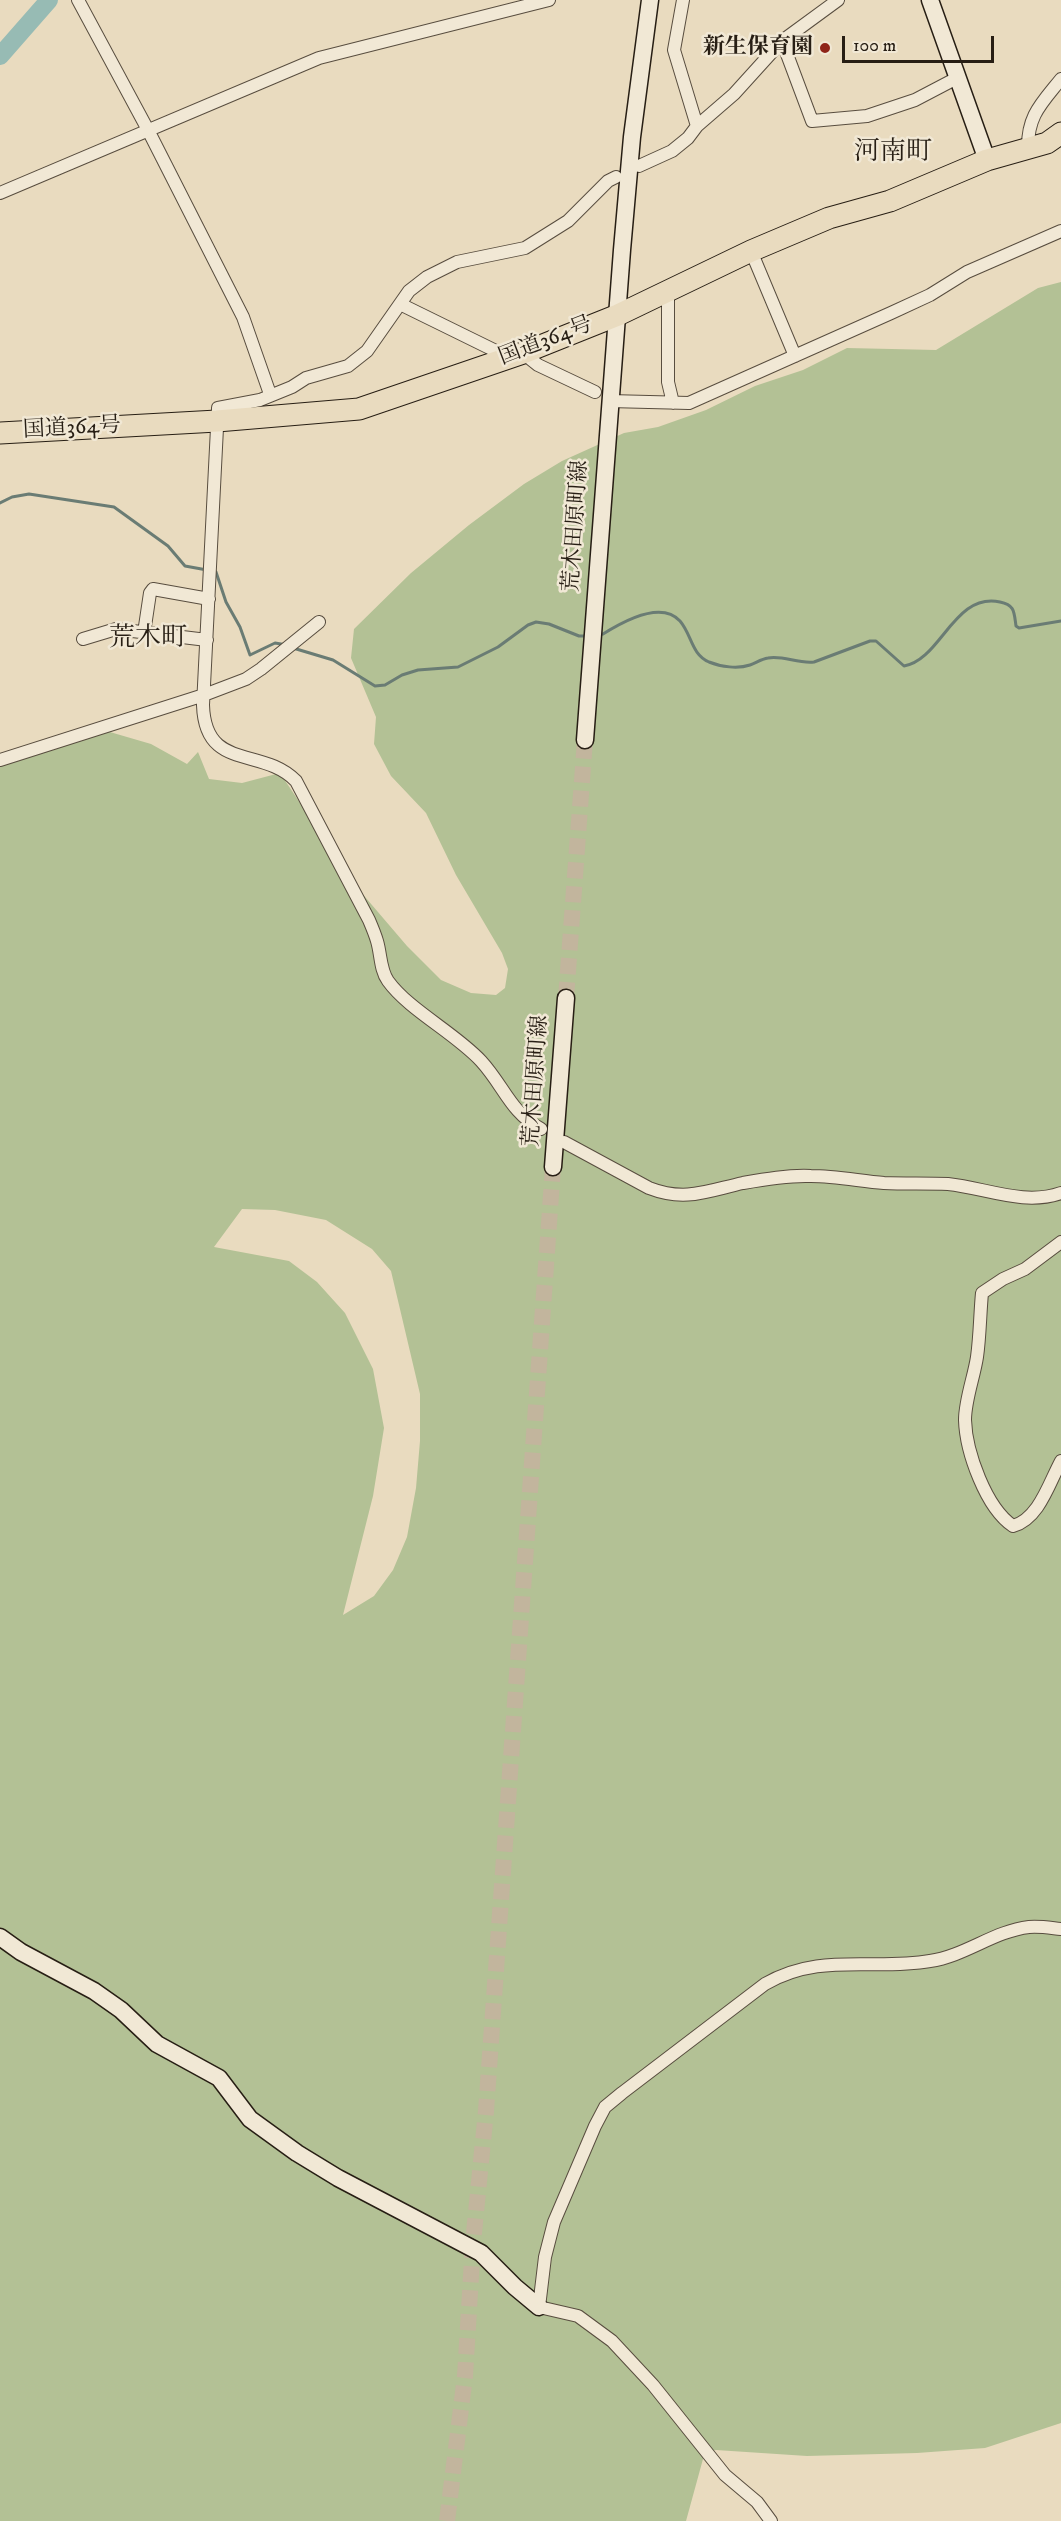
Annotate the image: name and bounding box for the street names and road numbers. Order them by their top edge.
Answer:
street label: 国道364号 [495,312,597,372]
street label: 国道364号 [22,413,122,445]
street label: 荒木田原町線 [559,459,595,593]
street label: 荒木田原町線 [519,1014,555,1148]

